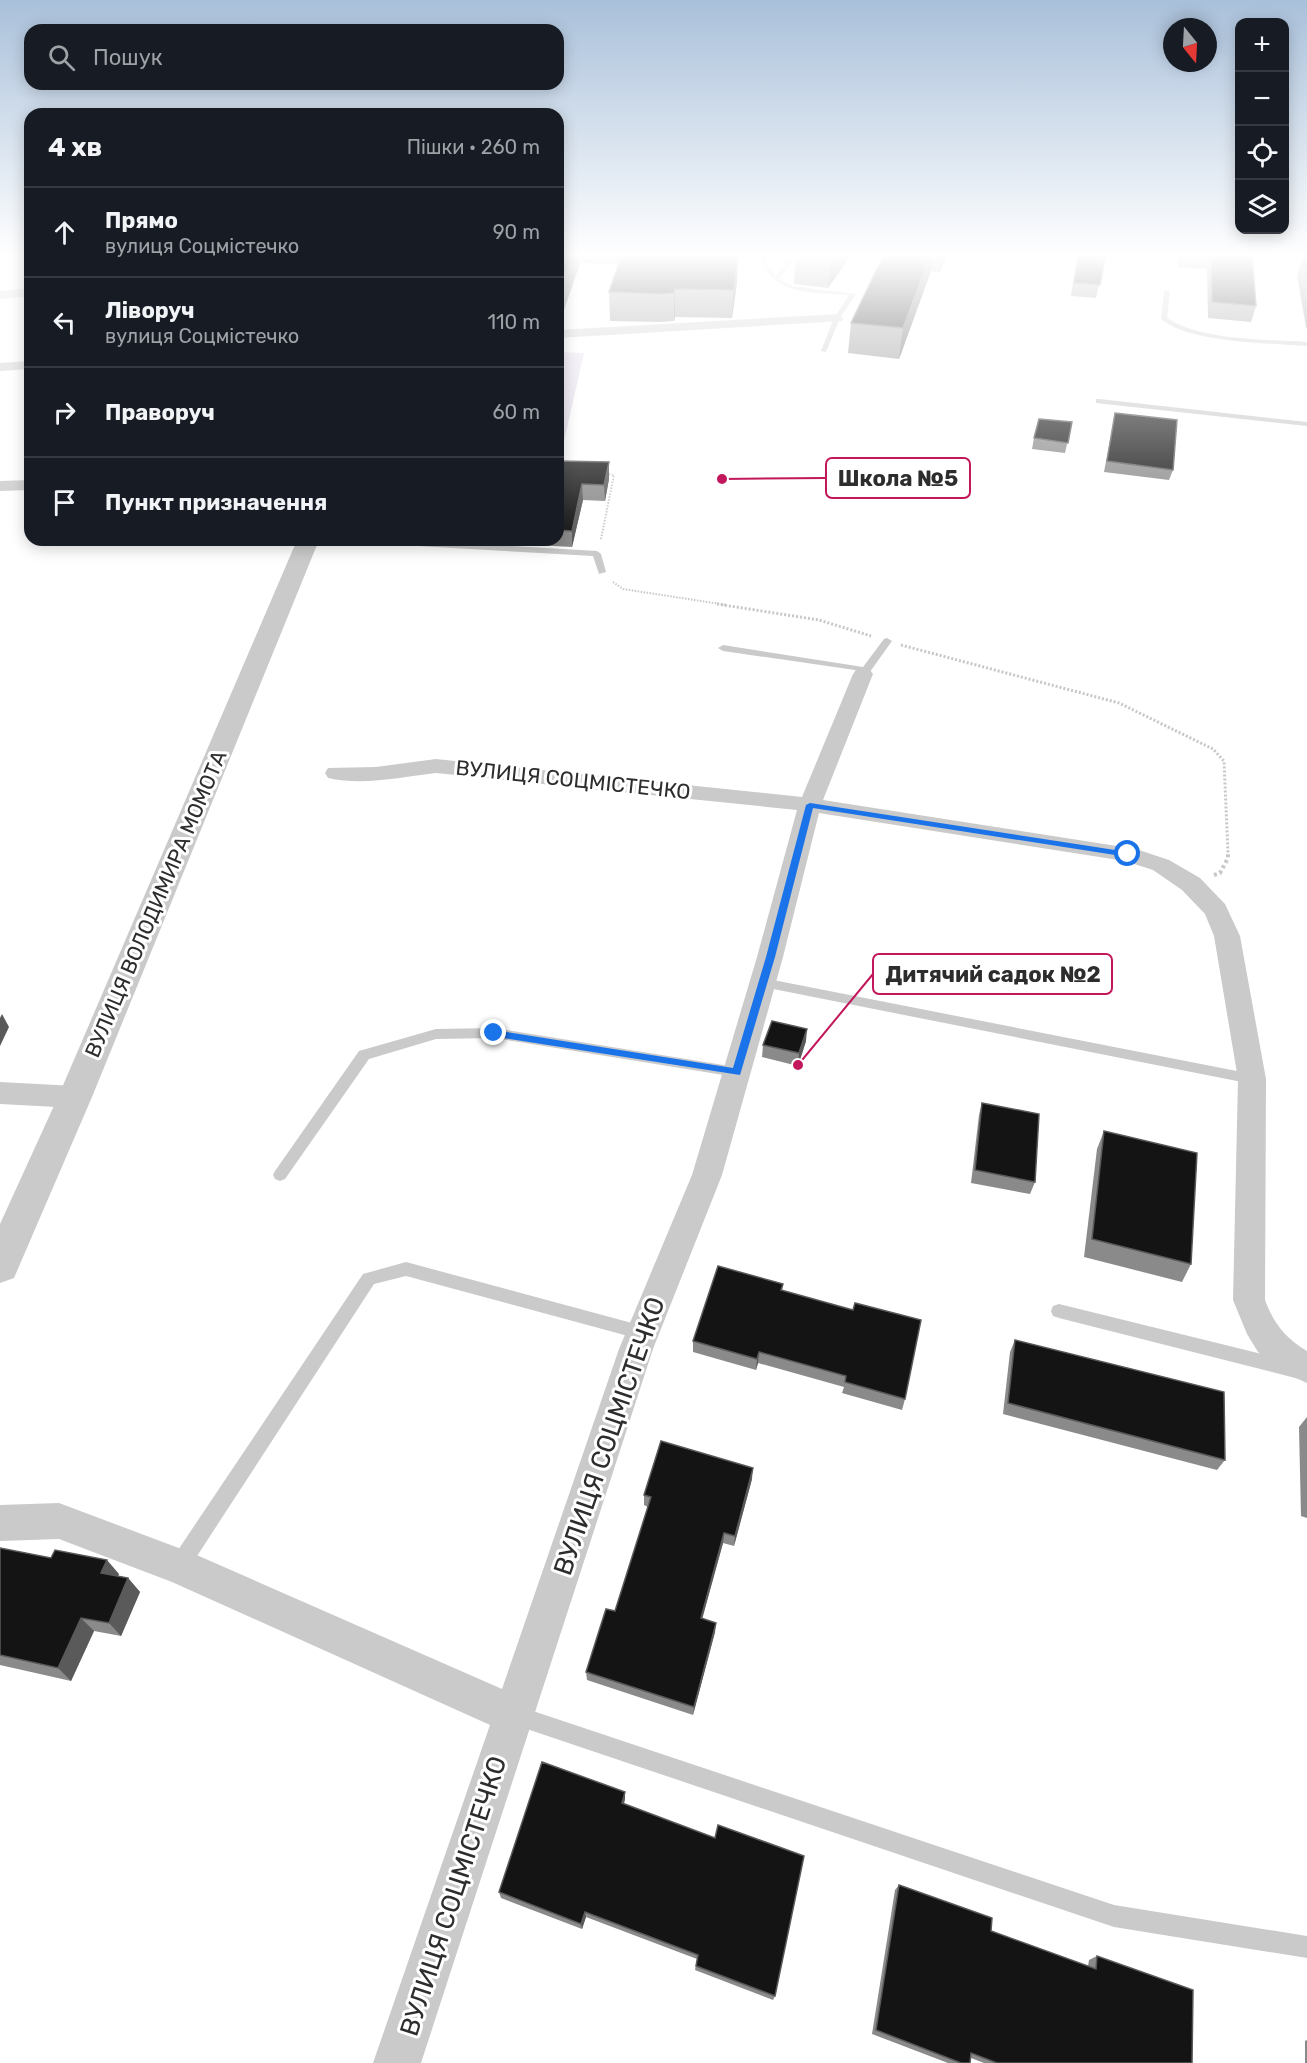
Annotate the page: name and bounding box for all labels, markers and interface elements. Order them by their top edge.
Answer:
north arrow [1163,18,1217,72]
map controls [1235,18,1289,234]
button: + [1235,18,1289,72]
search box [24,24,564,90]
icon: search [45,41,78,74]
text: Пошук [93,44,163,71]
button: − [1235,72,1289,126]
button: locate [1235,126,1289,180]
text: 4 хв [48,132,102,163]
text: Пішки · 260 m [407,135,540,159]
button: layers [1235,180,1289,234]
text: Прямо [105,207,178,234]
icon: ahead [48,216,81,249]
text: 90 m [493,220,540,244]
text: вулиця Соцмістечко [105,234,299,258]
text: Ліворуч [105,297,195,324]
icon: left [48,306,81,339]
text: 110 m [488,310,540,334]
text: вулиця Соцмістечко [105,324,299,348]
icon: right [48,396,81,429]
text: Праворуч [105,399,215,426]
text: 60 m [493,400,540,424]
callout: Школа №5 [826,458,970,498]
text: Школа №5 [838,465,958,492]
icon: arrive [48,486,81,519]
text: Пункт призначення [105,489,327,516]
street label: ВУЛИЦЯ ВОЛОДИМИРА МОМОТА [79,747,232,1061]
street label: ВУЛИЦЯ СОЦМІСТЕЧКО [454,755,692,804]
route start [1114,840,1140,866]
callout: Дитячий садок №2 [873,954,1112,994]
text: Дитячий садок №2 [885,961,1101,988]
route end [480,1019,506,1045]
street label: ВУЛИЦЯ СОЦМІСТЕЧКО [547,1293,672,1579]
street label: ВУЛИЦЯ СОЦМІСТЕЧКО [394,1752,513,2040]

